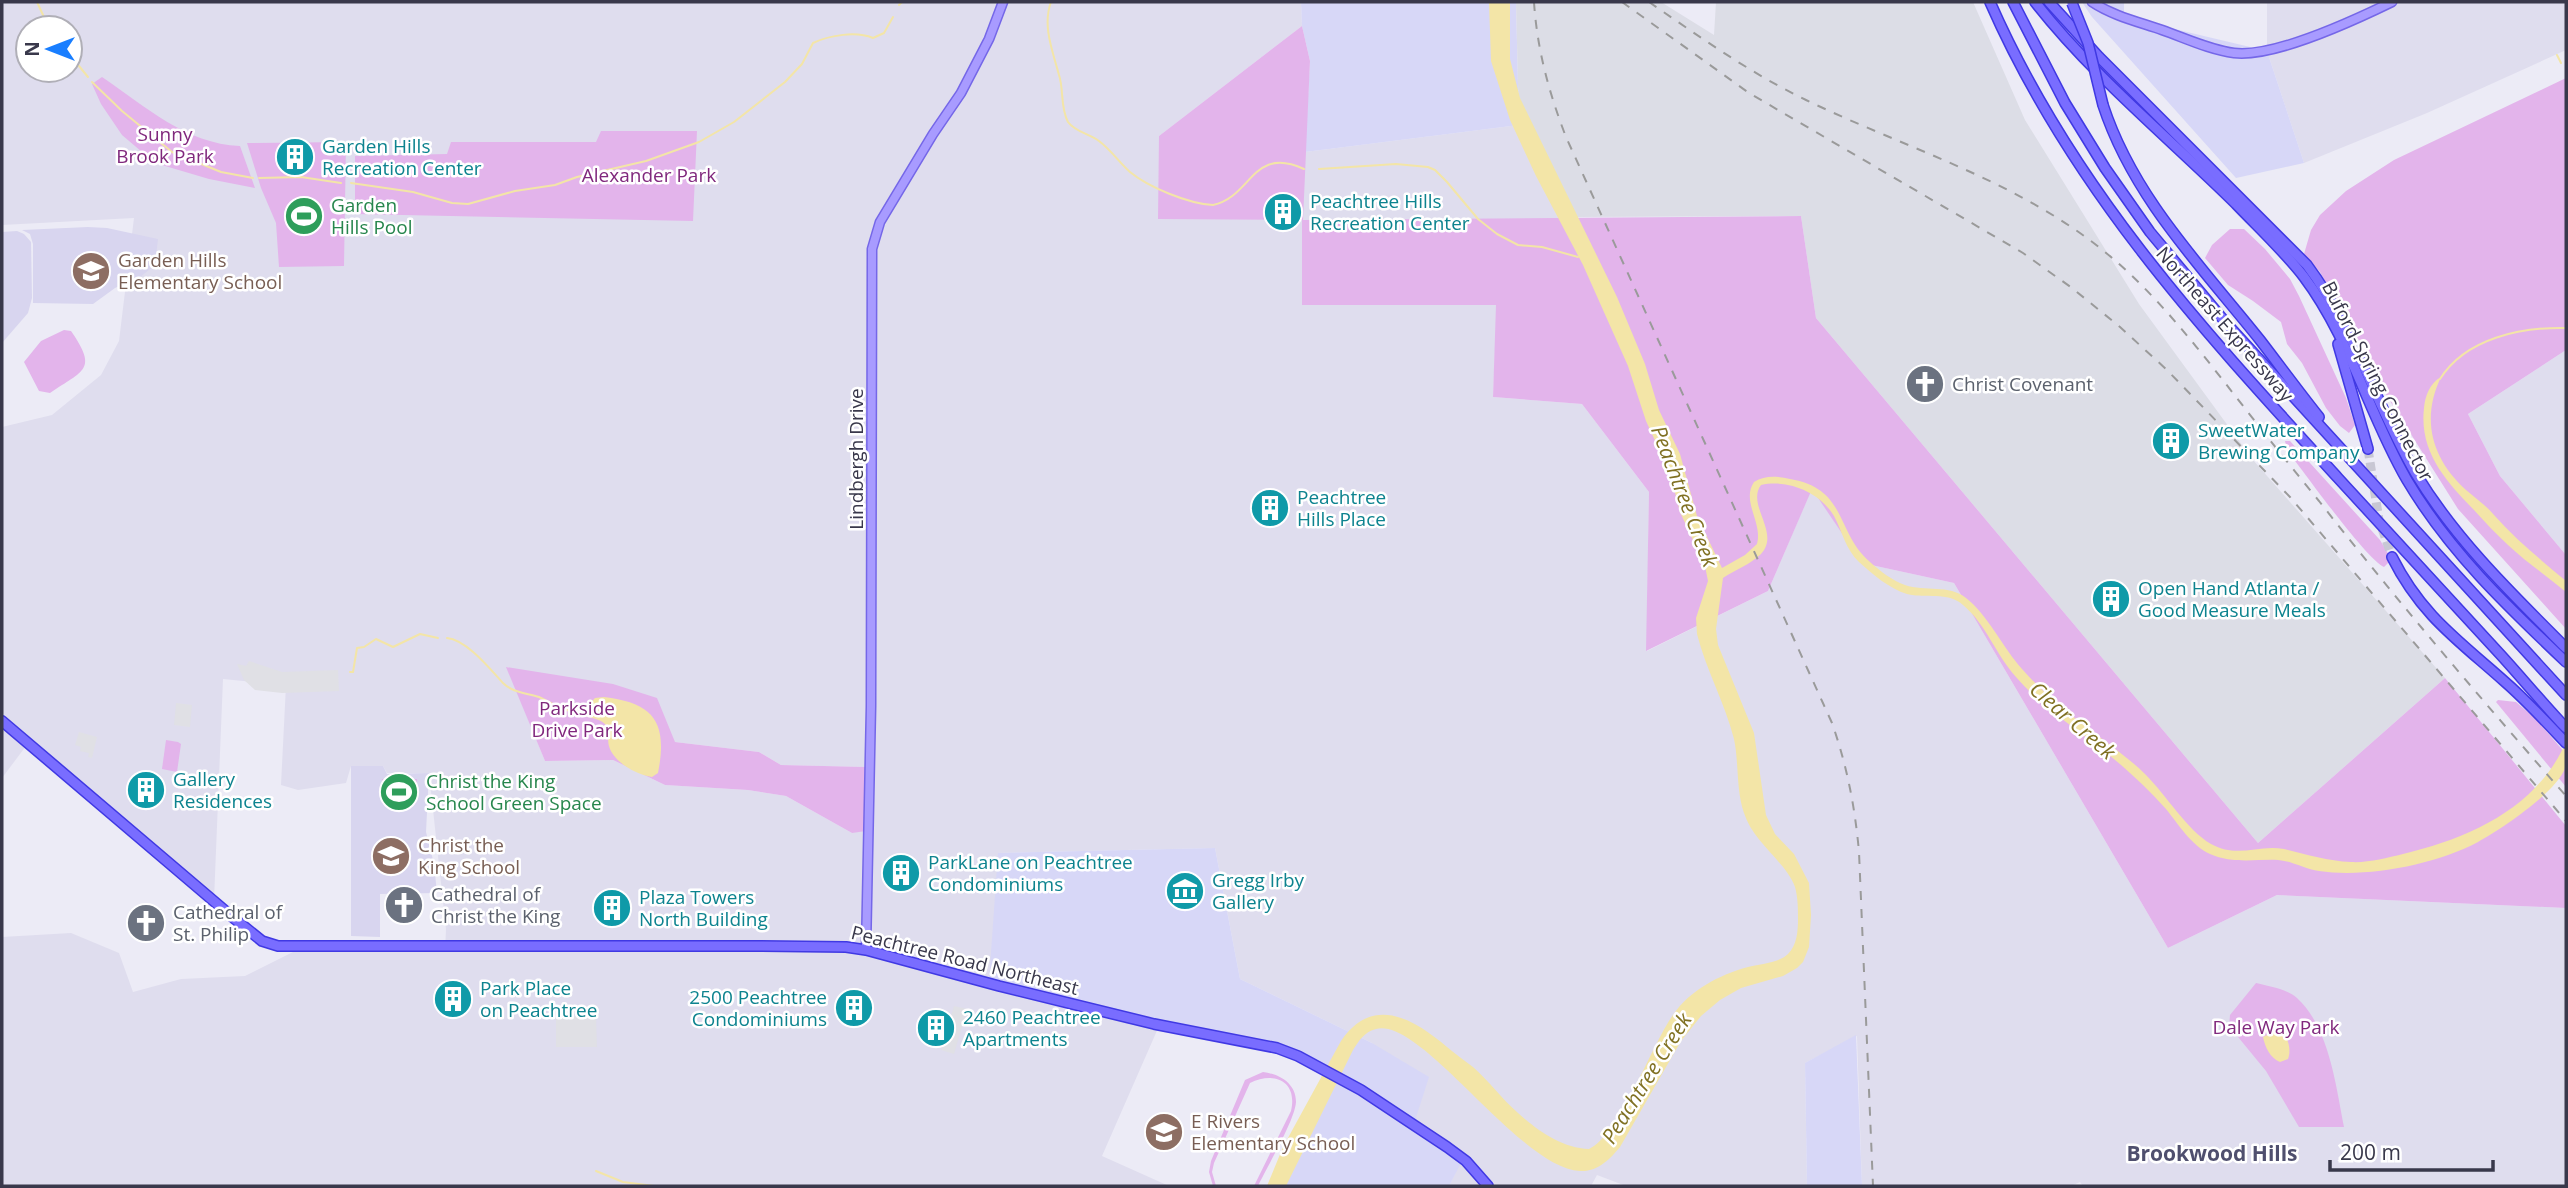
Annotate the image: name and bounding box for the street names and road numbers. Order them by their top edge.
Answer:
street label: Northeast Expressway [2150,241,2300,407]
street label: Buford-Spring Connector [2316,277,2440,486]
street label: Lindbergh Drive [843,388,869,530]
street label: Peachtree Road Northeast [849,919,1082,1001]

